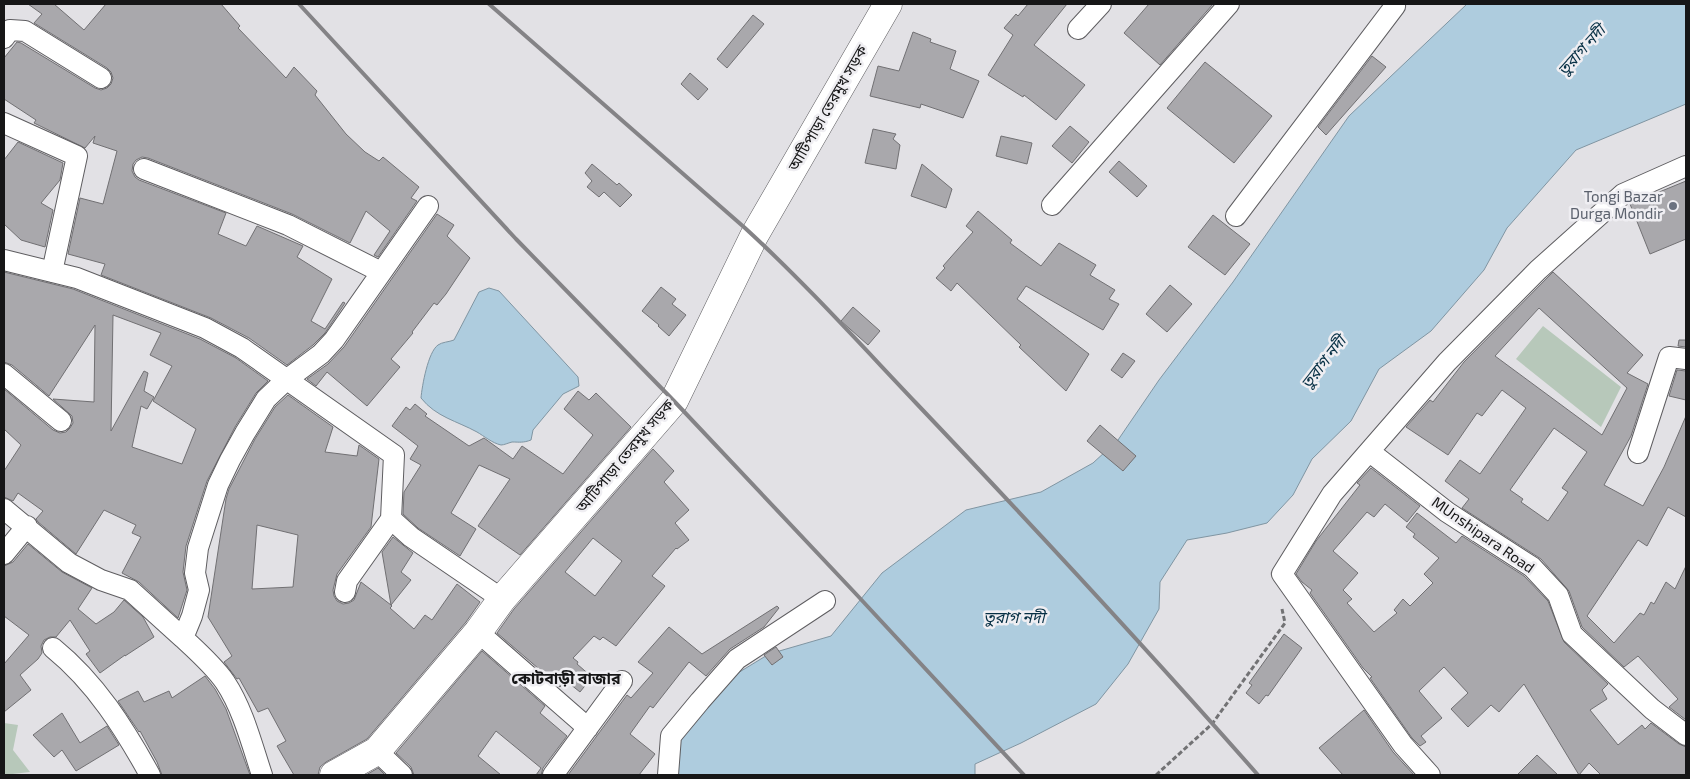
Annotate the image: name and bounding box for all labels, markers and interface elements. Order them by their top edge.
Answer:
water label: তুরাগ নদী [1553,18,1611,80]
street label: আটিপাড়া তেরমুখ সড়ক [783,41,872,175]
place label: Tongi Bazar Durga Mondir [1570,187,1663,222]
marker: Tongi Bazar Durga Mondir [1667,200,1679,212]
water label: তুরাগ নদী [1296,329,1352,393]
street label: আটিপাড়া তেরমুখ সড়ক [571,395,678,517]
street label: MUnshipara Road [1429,492,1538,576]
water label: তুরাগ নদী [983,607,1048,627]
district label: কোটবাড়ী বাজার [511,668,621,687]

